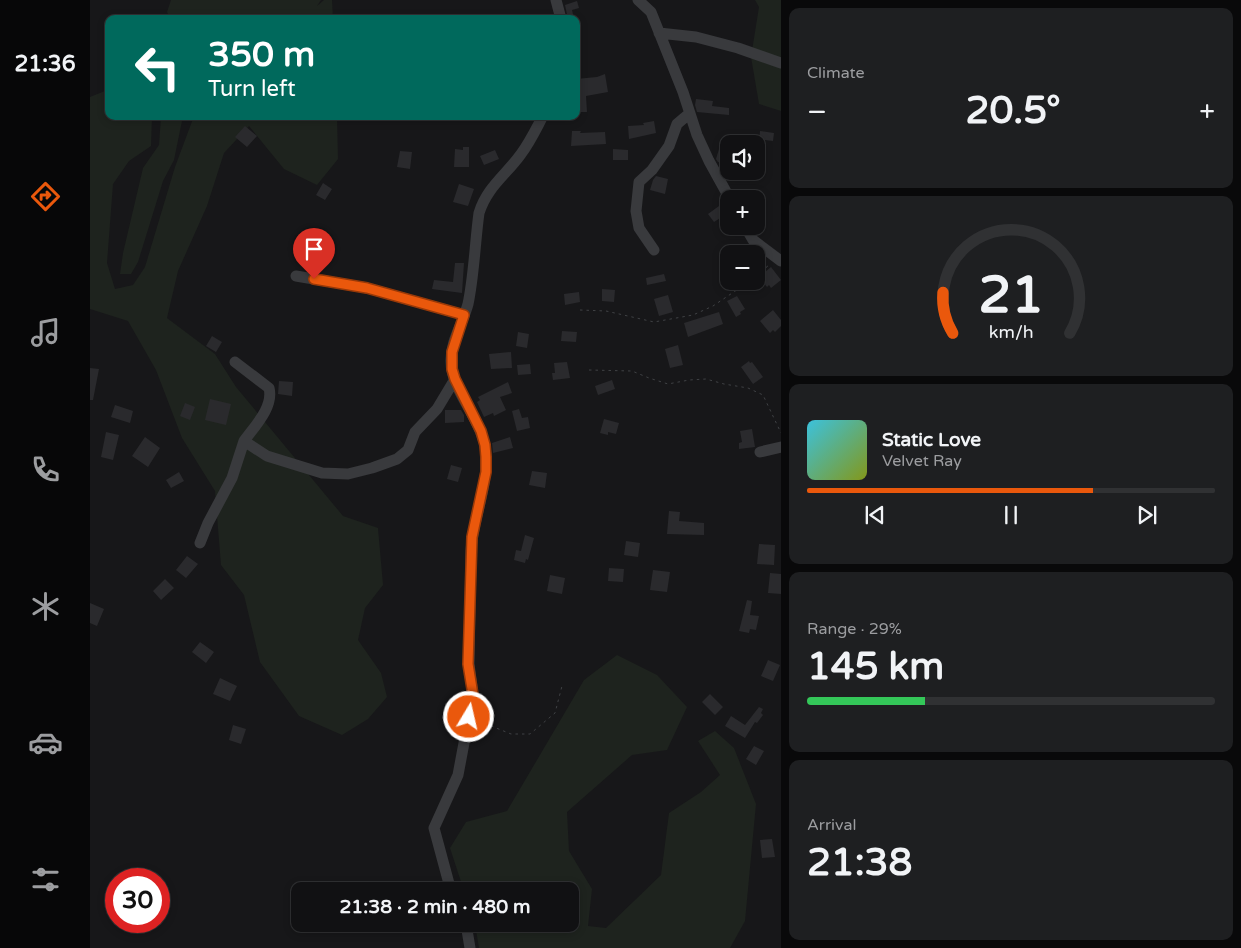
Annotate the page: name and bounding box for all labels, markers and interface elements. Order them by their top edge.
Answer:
text: 350 m [208,34,315,76]
icon: left [125,35,190,100]
text: 21:36 [15,51,75,77]
text: Climate [807,63,865,83]
text: Turn left [208,76,296,102]
text: 20.5° [966,88,1061,134]
text: − [807,95,827,129]
text: + [1199,95,1215,129]
map controls [720,135,765,290]
button: sound [720,135,765,180]
icon: directions [28,179,63,214]
button: + [720,190,765,235]
pin [293,228,335,279]
icon: arrive [300,235,328,263]
button: − [720,245,765,290]
text: 21 [978,264,1044,327]
icon: music [28,315,63,350]
text: km/h [989,322,1033,343]
text: Static Love [882,429,981,451]
text: Velvet Ray [882,451,962,471]
icon: phone [28,452,63,487]
icon: previous [861,501,889,529]
icon: pause [997,501,1025,529]
icon: next [1133,501,1161,529]
icon: climate [28,589,63,624]
text: Range · 29% [807,619,902,639]
text: 145 km [807,644,944,690]
position arrow [442,690,494,742]
icon: car [28,725,63,760]
text: Arrival [807,815,856,835]
text: 21:38 [807,840,912,886]
icon: filters [28,862,63,897]
speed limit sign: 30 [105,868,170,933]
text: 21:38 · 2 min · 480 m [339,896,531,918]

